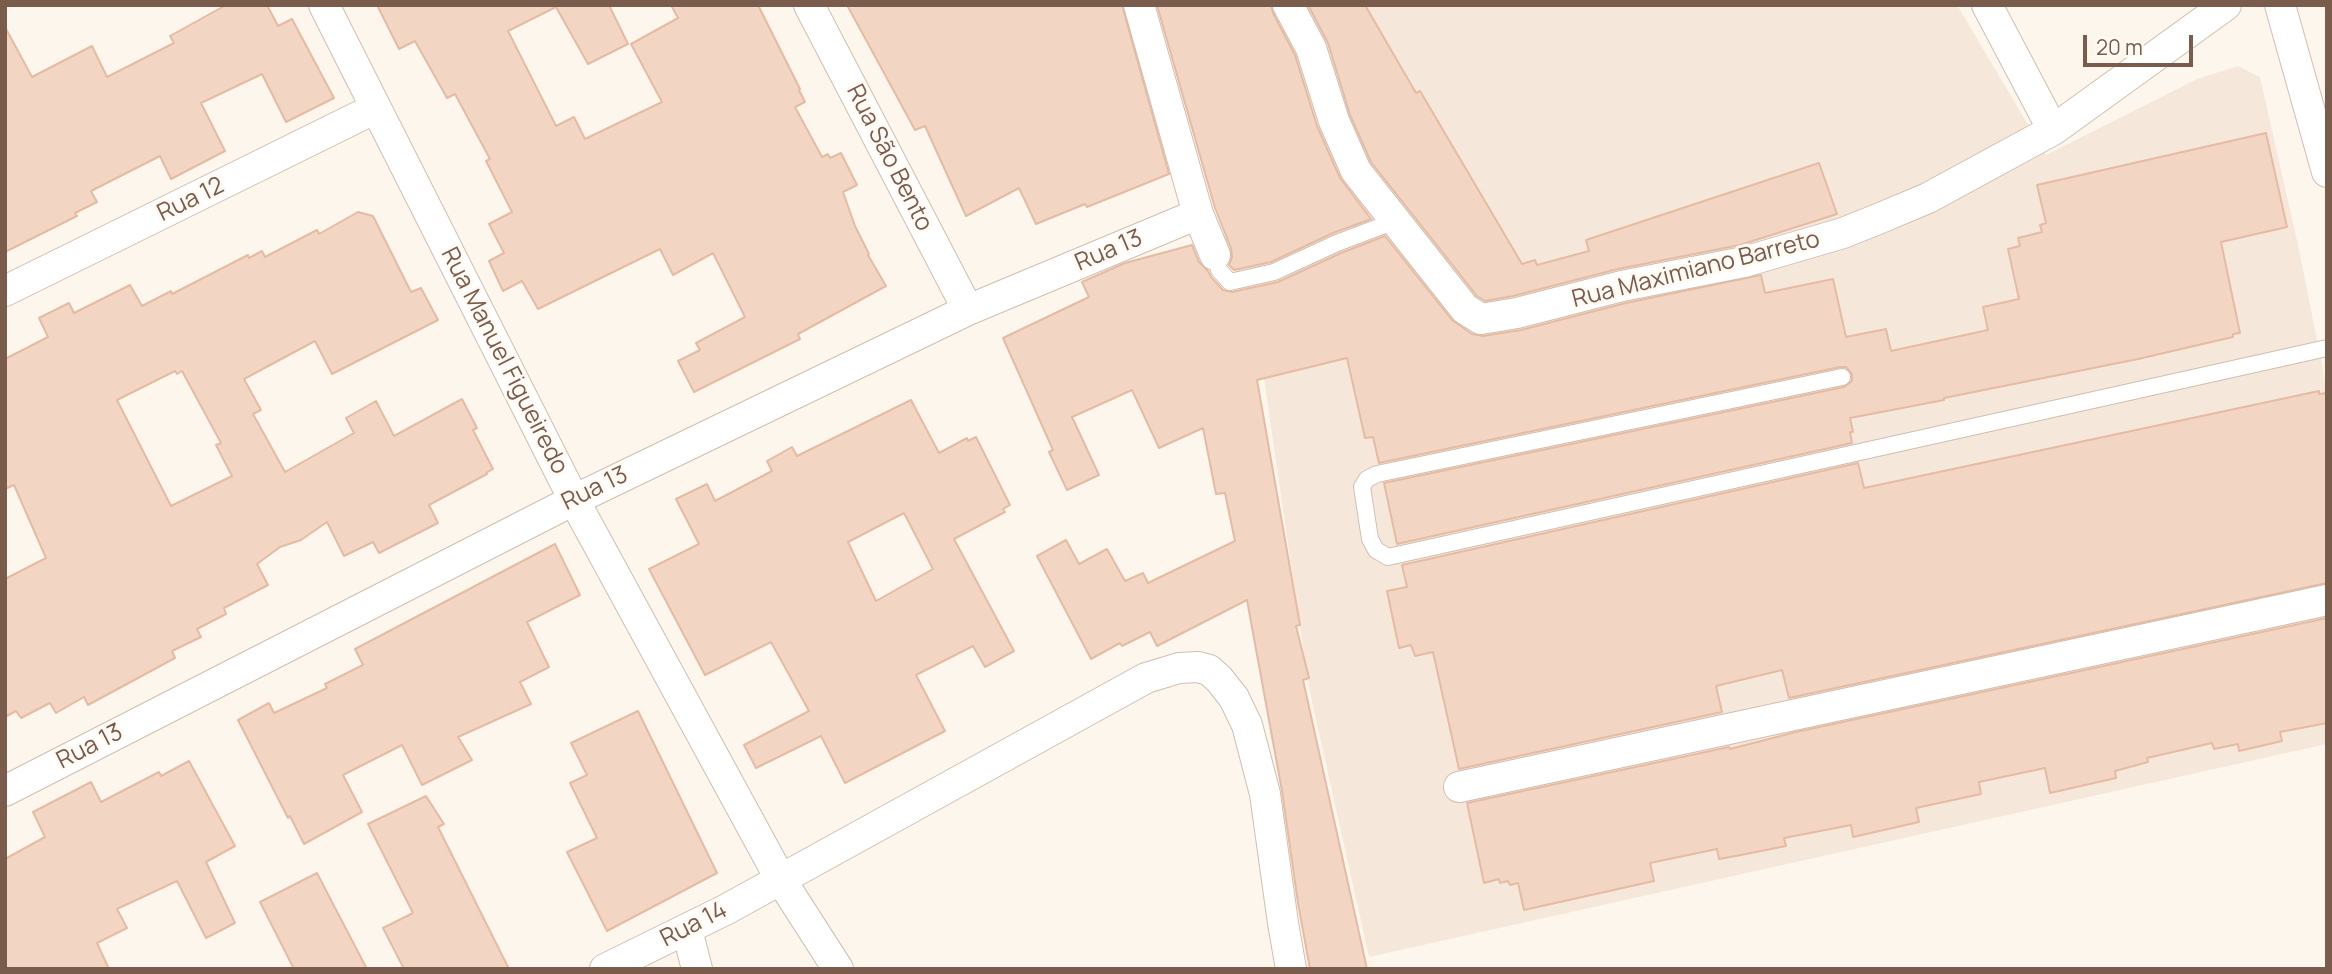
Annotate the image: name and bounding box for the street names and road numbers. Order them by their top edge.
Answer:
street label: Rua São Bento [840,80,938,236]
street label: Rua 12 [153,172,229,228]
street label: Rua 13 [1071,224,1147,278]
street label: Rua Maximiano Barreto [1569,225,1823,315]
street label: Rua Manuel Figueiredo [434,243,574,479]
street label: Rua 13 [557,461,633,517]
street label: Rua 13 [52,718,128,776]
street label: Rua 14 [656,896,732,954]

